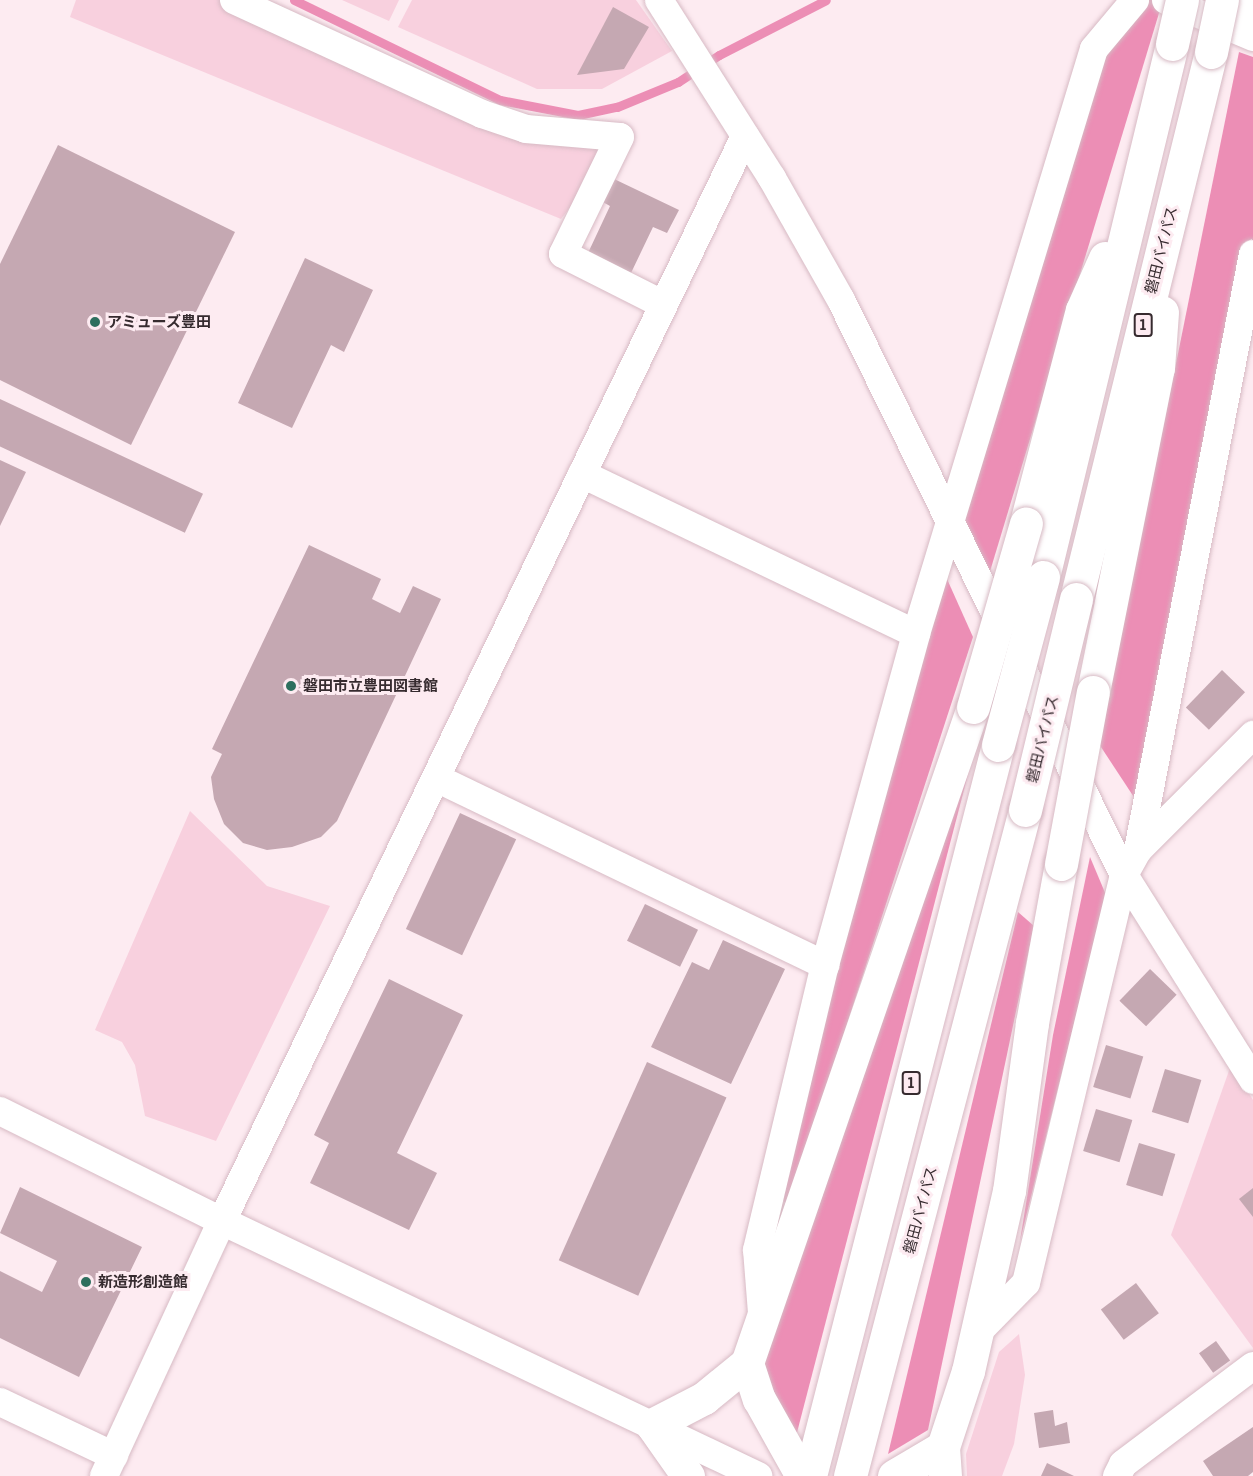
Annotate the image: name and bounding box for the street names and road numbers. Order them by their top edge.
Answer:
street label: 磐田バイパス [1141,204,1181,296]
road number: 1 [1132,314,1154,336]
street label: 磐田バイパス [1022,693,1062,785]
road number: 1 [900,1072,922,1094]
street label: 磐田バイパス [900,1164,940,1256]

